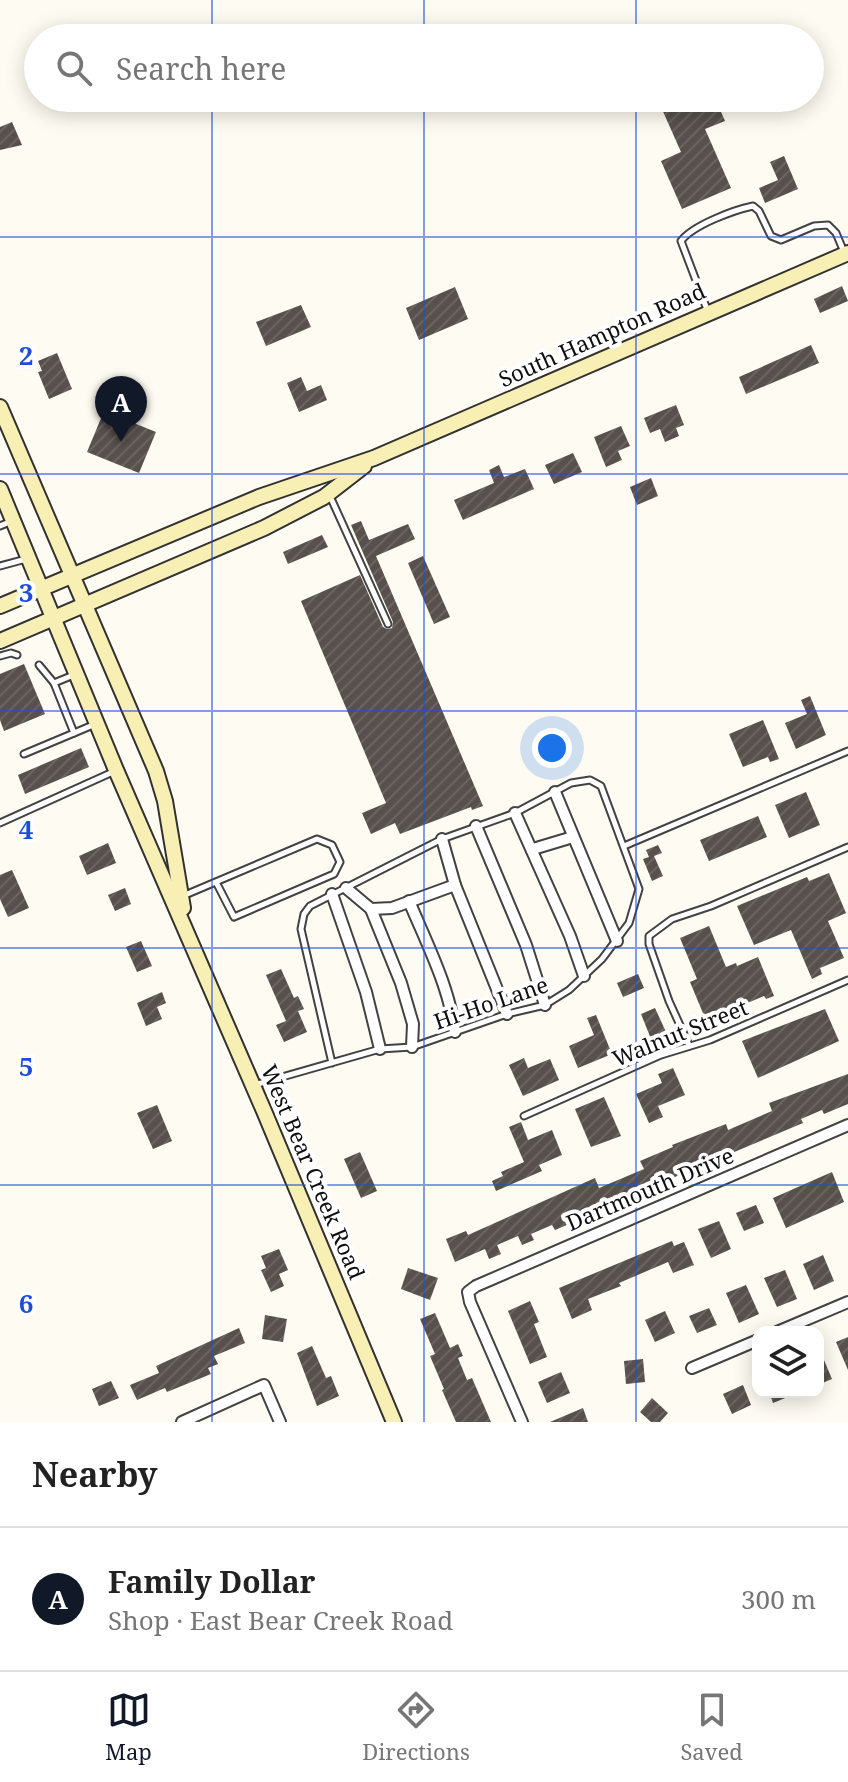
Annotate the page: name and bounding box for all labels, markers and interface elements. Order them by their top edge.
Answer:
search box [24,24,824,112]
icon: search [52,46,96,90]
text: Search here [116,48,286,89]
street label: South Hampton Road [493,275,710,393]
text: 2 [19,337,33,373]
pin: A [95,376,147,442]
text: 3 [19,574,33,610]
your location [532,728,572,768]
text: 4 [19,811,34,847]
street label: Hi-Ho Lane [429,968,552,1036]
street label: Walnut Street [607,991,752,1073]
text: 5 [19,1048,33,1084]
street label: West Bear Creek Road [255,1060,373,1284]
street label: Dartmouth Drive [561,1139,738,1237]
text: 6 [19,1285,33,1321]
map controls [752,1326,824,1398]
button: layers [752,1326,824,1398]
text: Nearby [32,1451,158,1497]
text: Family Dollar [108,1561,316,1602]
text: A [48,1581,68,1617]
text: 300 m [741,1581,816,1617]
text: Shop · East Bear Creek Road [108,1602,453,1638]
tab: Map [105,1688,152,1766]
tab: Directions [362,1688,470,1766]
tab: Saved [680,1688,743,1766]

